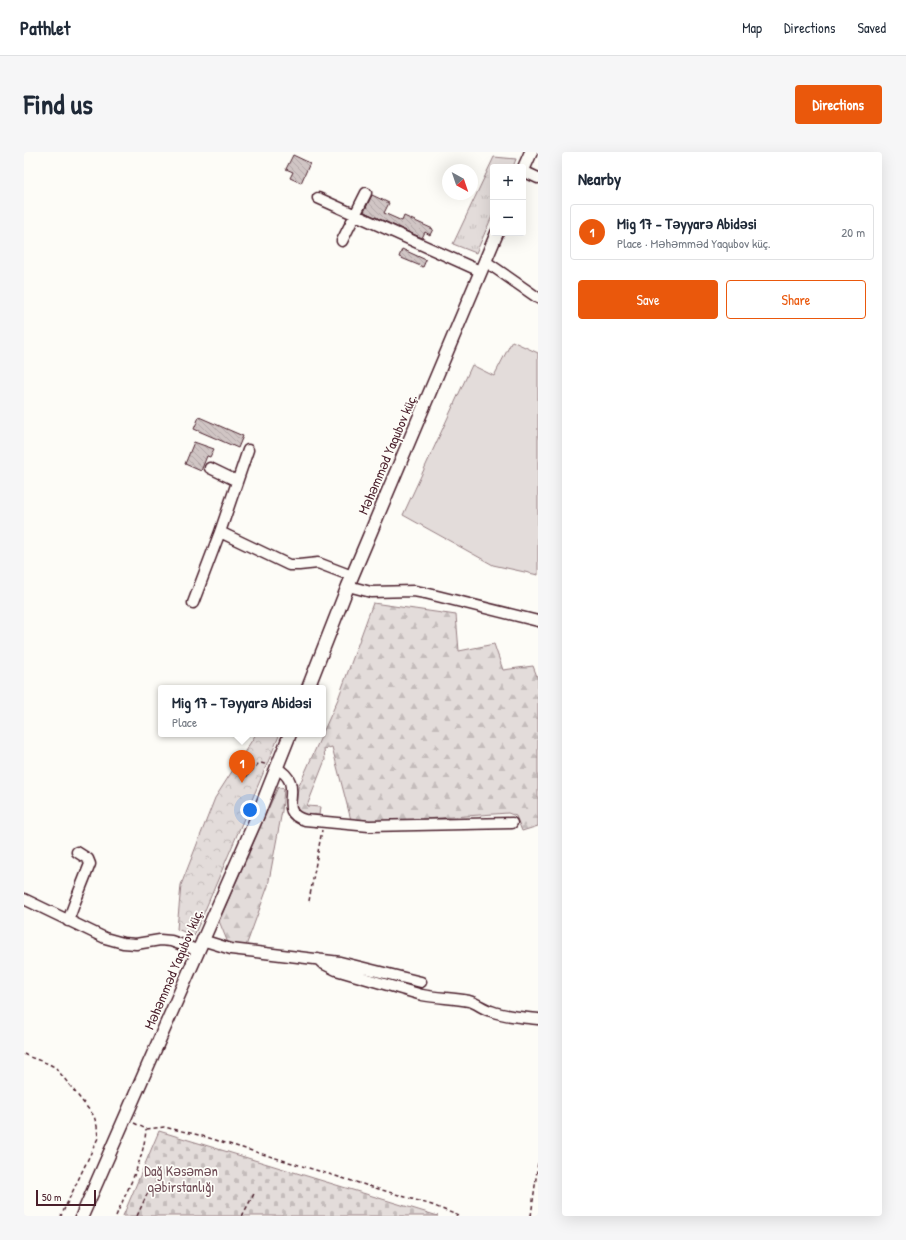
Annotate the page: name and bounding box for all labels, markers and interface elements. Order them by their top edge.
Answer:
text: Pathlet [20,15,70,41]
text: Map [742,18,762,37]
text: Directions [784,18,835,37]
text: Saved [857,18,886,37]
text: Find us [24,85,93,123]
button: Directions [795,85,882,124]
north arrow [442,164,478,200]
map controls [490,164,526,236]
button: + [490,164,526,200]
text: Nearby [578,167,621,190]
button: − [490,200,526,236]
text: Mig 17 - Təyyarə Abidəsi [617,213,757,234]
text: 1 [590,223,594,241]
text: 20 m [841,223,865,241]
text: Place · Məhəmməd Yaqubov küç. [617,234,771,252]
button: Save [578,280,718,319]
button: Share [726,280,866,319]
street label: Məhəmməd Yaqubov küç. [353,391,422,518]
popup [158,685,326,737]
text: Mig 17 - Təyyarə Abidəsi [172,692,312,713]
text: Place [172,713,197,731]
pin: 1 [229,750,255,783]
your location [240,800,260,820]
street label: Məhəmməd Yaqubov küç. [139,906,208,1033]
park label: Dağ Kəsəmən qəbirstanlığı [144,1161,218,1197]
scale bar [36,1188,96,1207]
text: 50 m [42,1190,62,1204]

